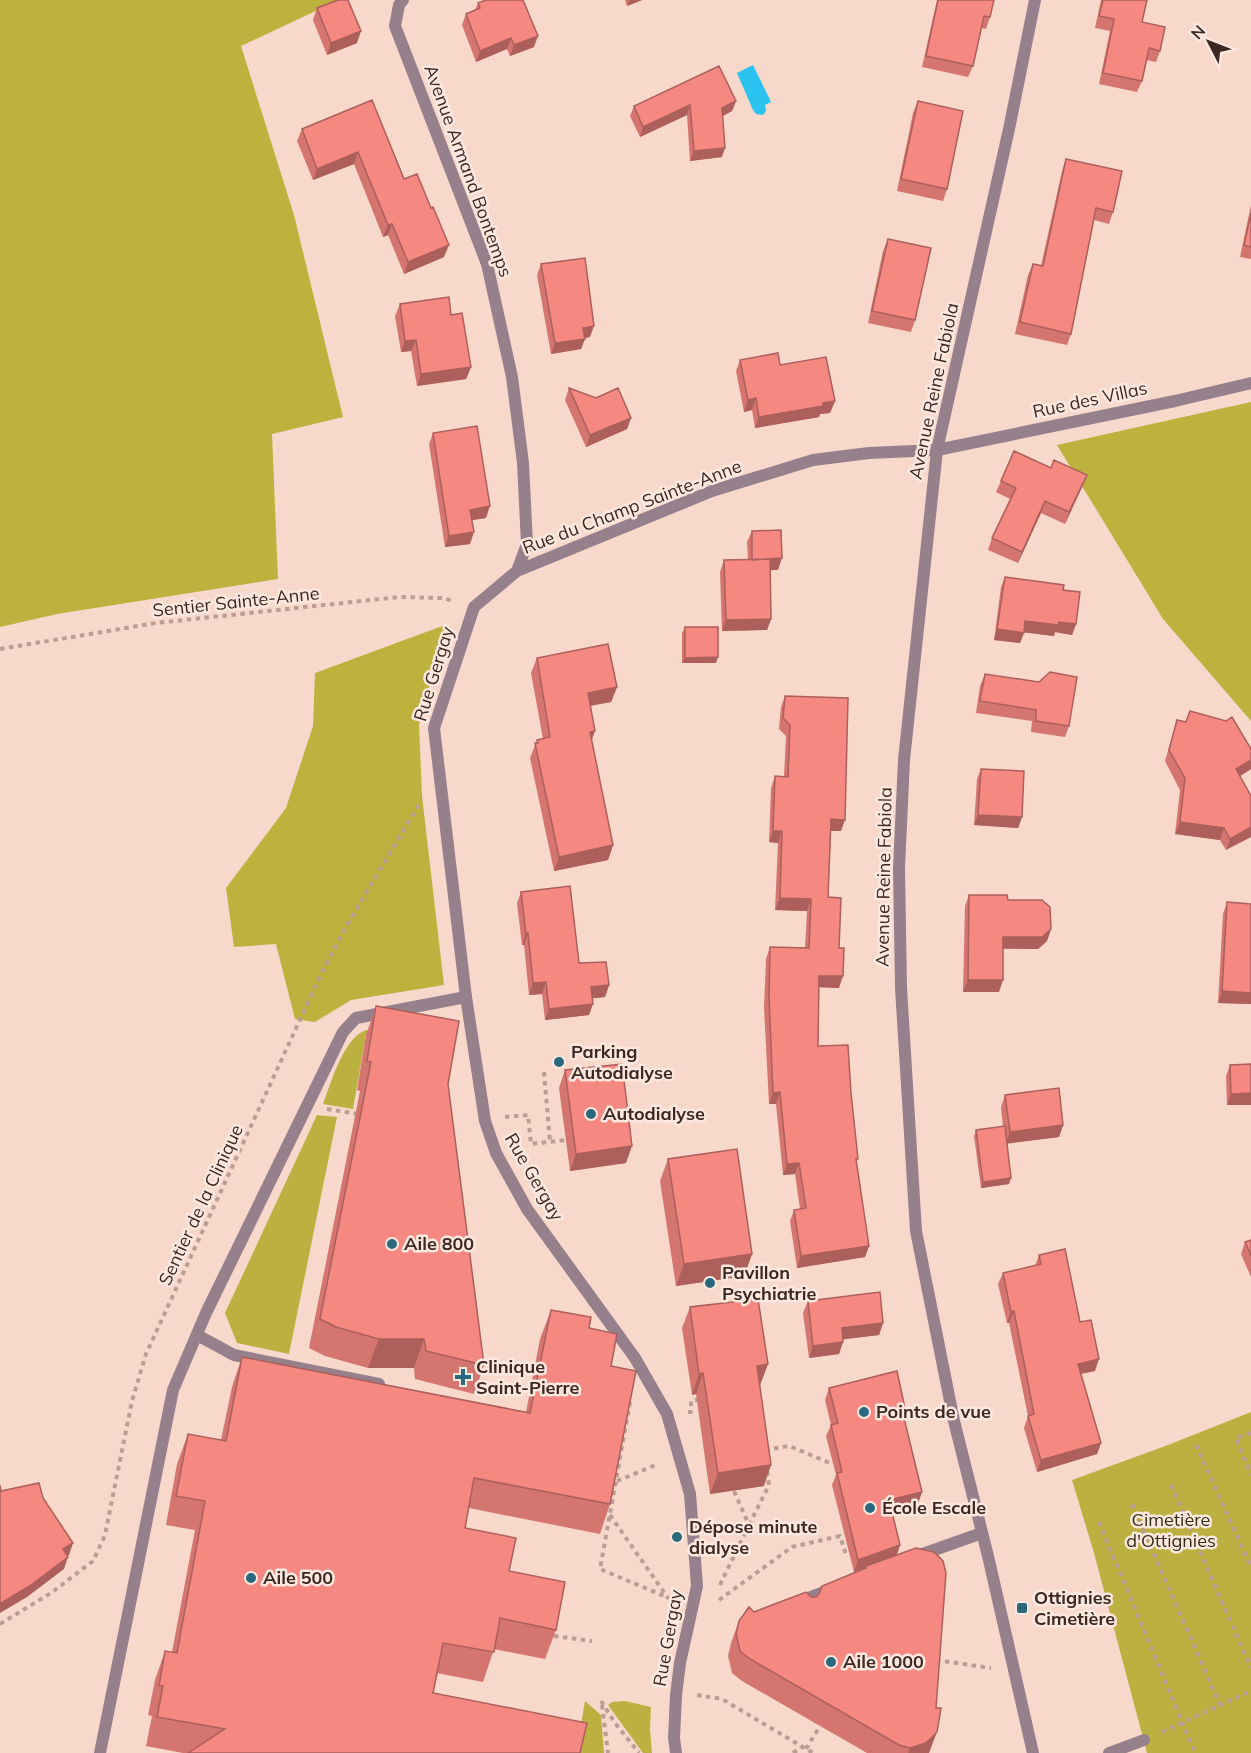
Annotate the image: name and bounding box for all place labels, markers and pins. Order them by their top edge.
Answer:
place label: Parking Autodialyse [571,1040,673,1084]
marker: Parking Autodialyse [552,1055,566,1069]
place label: Autodialyse [603,1102,705,1125]
marker: Autodialyse [584,1107,598,1121]
place label: Aile 800 [404,1232,474,1255]
marker: Aile 800 [385,1237,399,1251]
place label: Pavillon Psychiatrie [722,1261,816,1305]
marker: Pavillon Psychiatrie [703,1276,717,1290]
place label: Clinique Saint-Pierre [476,1355,579,1399]
marker: Clinique Saint-Pierre [454,1368,472,1386]
place label: Points de vue [876,1400,991,1423]
marker: Points de vue [857,1405,871,1419]
place label: École Escale [882,1496,986,1519]
marker: École Escale [863,1501,877,1515]
place label: Dépose minute dialyse [689,1515,817,1559]
marker: Dépose minute dialyse [670,1530,684,1544]
place label: Aile 500 [263,1566,333,1589]
marker: Aile 500 [244,1571,258,1585]
place label: Ottignies Cimetière [1034,1586,1115,1630]
marker: Ottignies Cimetière [1015,1601,1029,1615]
place label: Aile 1000 [843,1650,924,1673]
marker: Aile 1000 [824,1655,838,1669]

